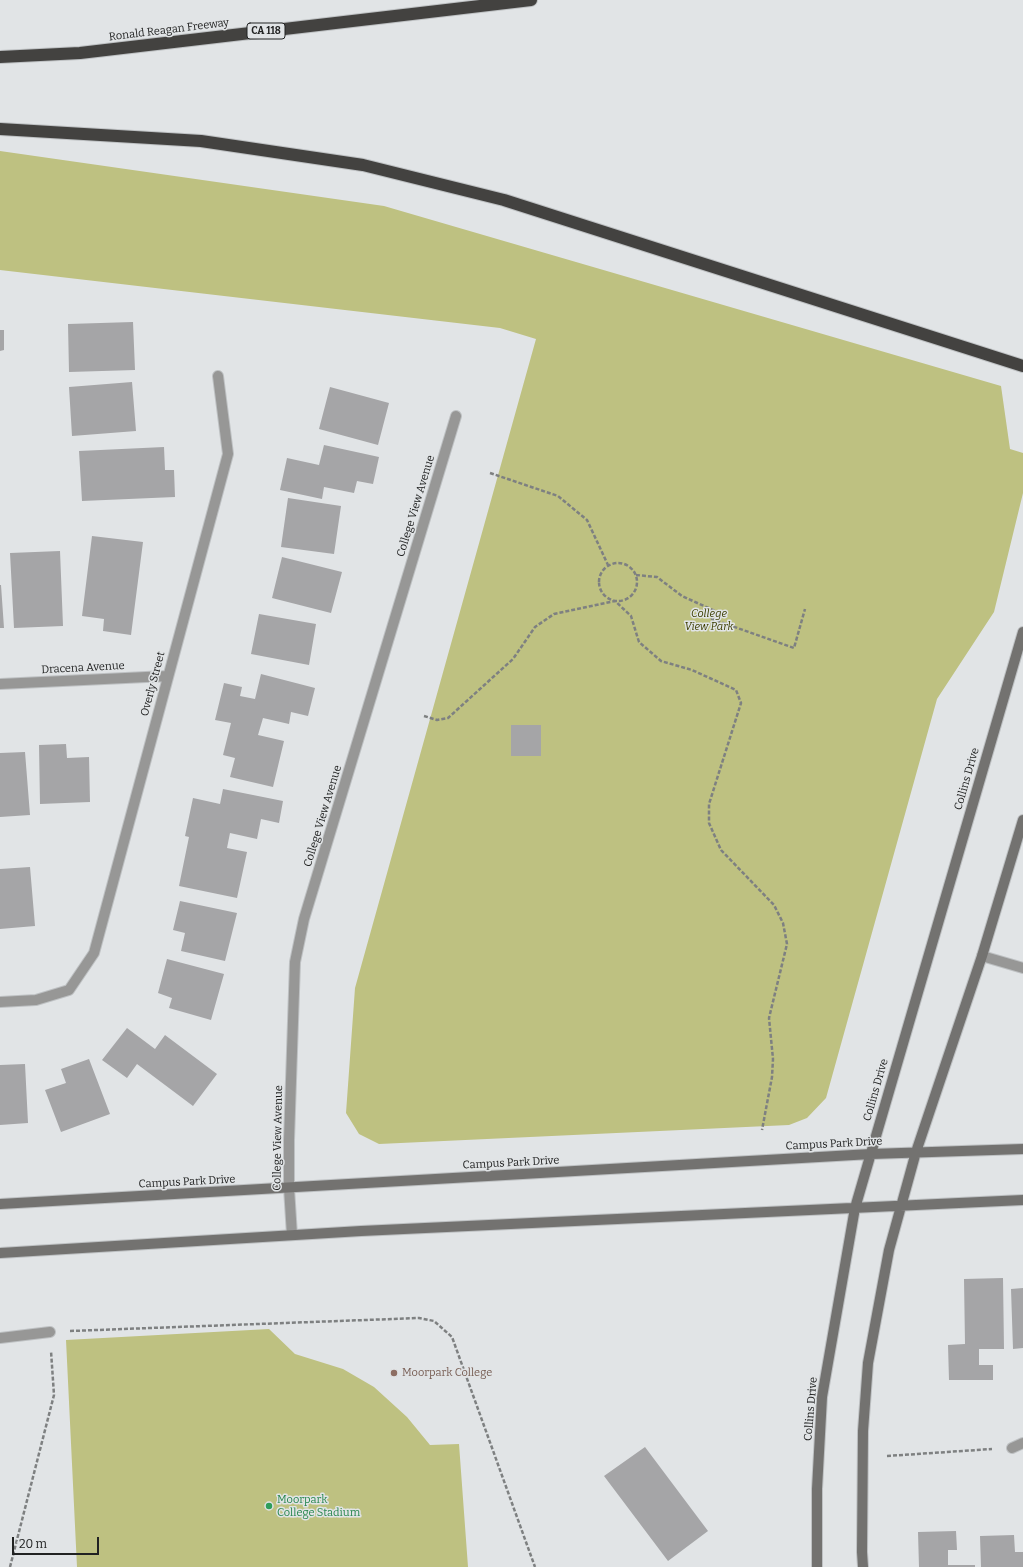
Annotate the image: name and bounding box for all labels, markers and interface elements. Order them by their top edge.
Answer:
street label: Ronald Reagan Freeway [108,16,230,44]
road number: CA 118 [247,23,285,39]
street label: College View Avenue [394,454,438,558]
park label: College View Park [684,607,734,633]
street label: Overly Street [138,650,168,718]
street label: Dracena Avenue [41,659,125,677]
street label: Collins Drive [952,746,982,812]
street label: College View Avenue [301,764,345,868]
street label: Collins Drive [861,1057,891,1123]
street label: College View Avenue [270,1085,286,1191]
street label: Campus Park Drive [785,1135,883,1153]
street label: Campus Park Drive [462,1154,560,1172]
street label: Campus Park Drive [138,1173,236,1191]
place label: Moorpark College [402,1366,492,1380]
marker: Moorpark College [389,1368,399,1378]
street label: Collins Drive [802,1376,820,1442]
place label: Moorpark College Stadium [277,1493,360,1519]
marker: Moorpark College Stadium [264,1501,274,1511]
scale bar [14,1529,101,1555]
text: 20 m [19,1537,47,1551]

